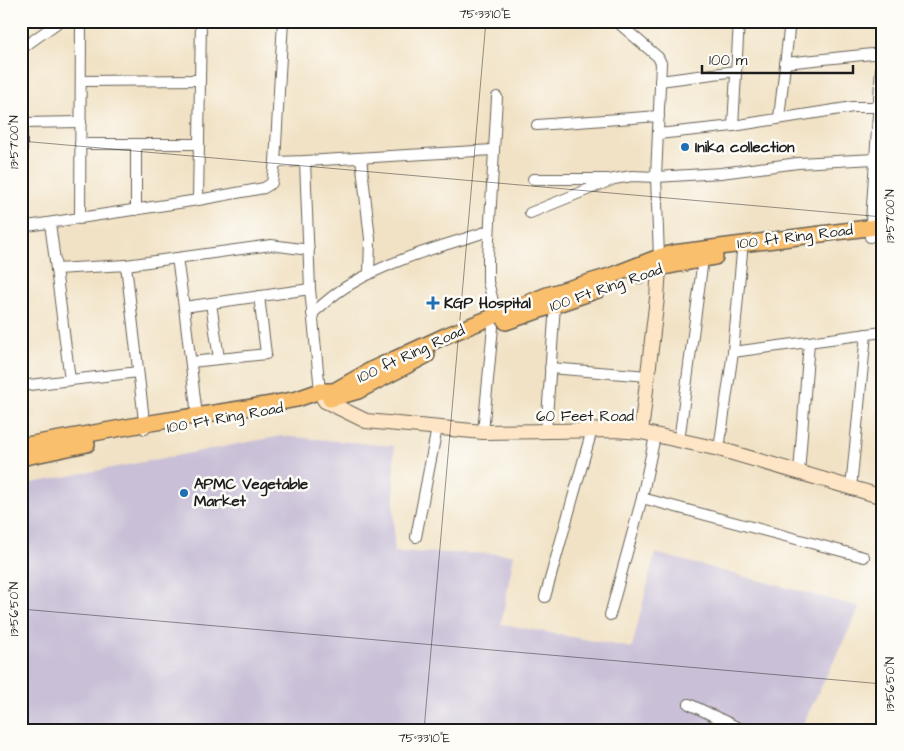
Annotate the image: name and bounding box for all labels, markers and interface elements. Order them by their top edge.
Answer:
text: 75°33'10"E [459,6,511,23]
scale bar [702,42,853,74]
text: 100 m [709,50,748,71]
text: 13°57'00"N [6,115,23,169]
place label: Inika collection [695,137,795,158]
marker: Inika collection [679,141,691,153]
text: 13°57'00"N [882,189,899,243]
street label: 100 ft Ring Road [736,219,855,256]
street label: 100 Ft Ring Road [547,259,666,318]
place label: KGP Hospital [444,293,531,314]
marker: KGP Hospital [426,296,440,310]
street label: 100 ft Ring Road [354,320,469,389]
street label: 100 Ft Ring Road [165,397,285,440]
street label: 60 Feet Road [536,406,634,427]
place label: APMC Vegetable Market [194,474,308,512]
marker: APMC Vegetable Market [178,487,190,499]
text: 13°56'50"N [6,581,23,636]
text: 13°56'50"N [882,656,899,711]
text: 75°33'10"E [398,730,450,747]

